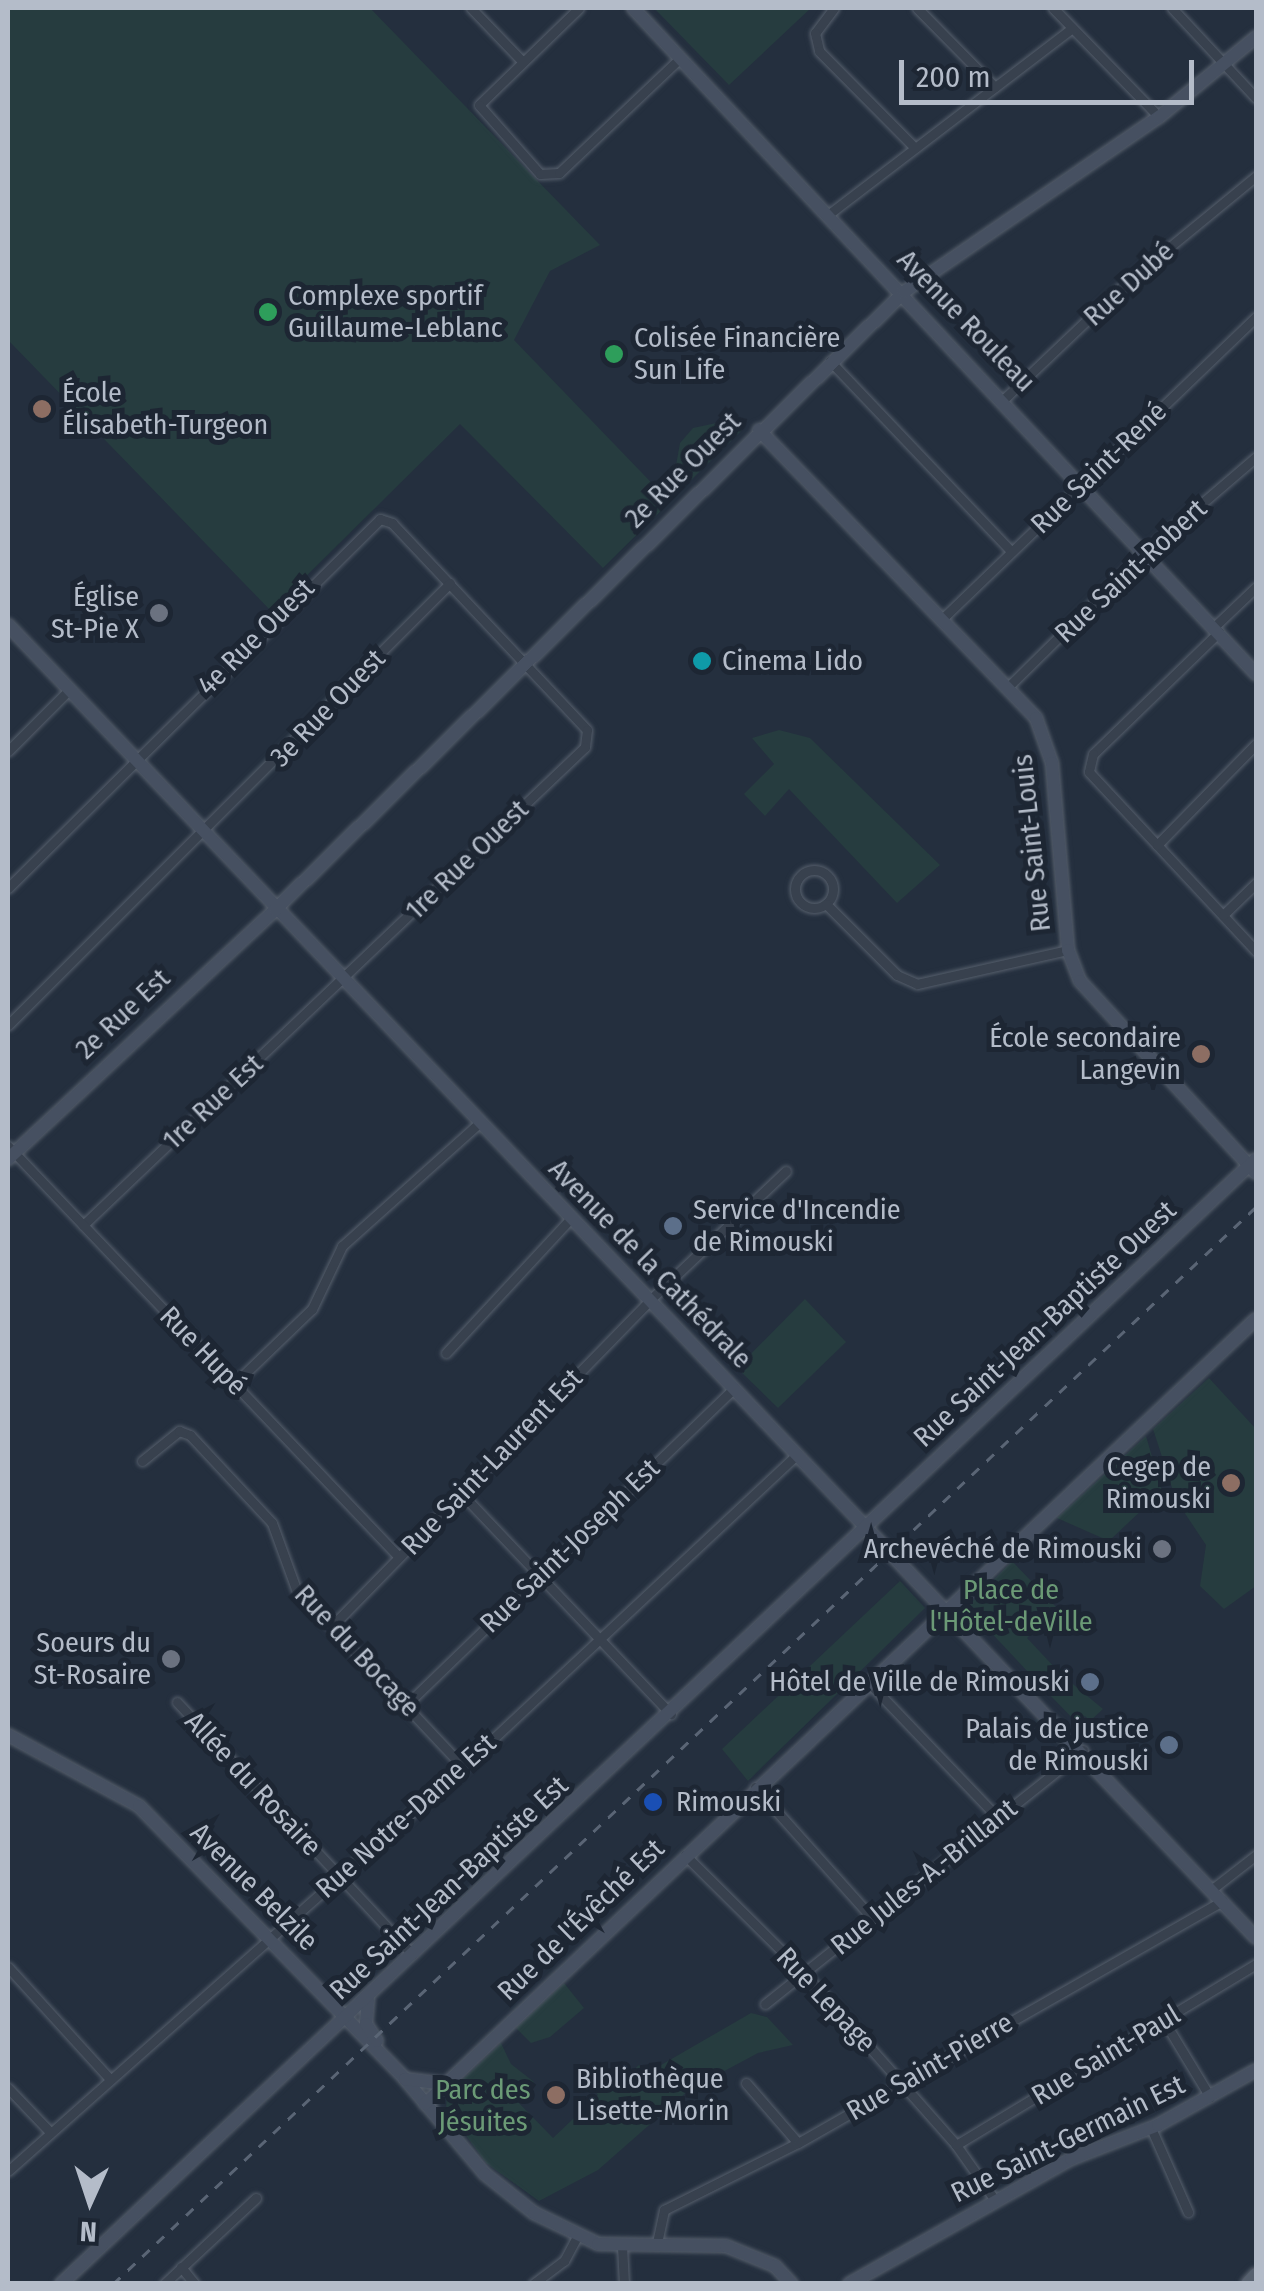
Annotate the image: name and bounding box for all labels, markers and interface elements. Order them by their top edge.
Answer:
scale bar [904,40,1199,102]
text: 200 m [916,59,991,95]
street label: Rue Dubé [1077,235,1181,333]
street label: Avenue Rouleau [890,243,1042,399]
place label: Complexe sportif Guillaume-Leblanc [288,279,503,345]
marker: Complexe sportif Guillaume-Leblanc [257,301,279,323]
place label: Colisée Financière Sun Life [634,321,840,387]
marker: Colisée Financière Sun Life [603,343,625,365]
place label: École Élisabeth-Turgeon [62,376,268,442]
street label: Rue Saint-René [1024,395,1174,541]
marker: École Élisabeth-Turgeon [31,398,53,420]
street label: 2e Rue Ouest [618,405,748,535]
street label: Rue Saint-Robert [1048,492,1214,650]
street label: 4e Rue Ouest [191,572,321,702]
place label: Église St-Pie X [51,580,139,646]
marker: Église St-Pie X [148,602,170,624]
street label: 3e Rue Ouest [264,642,392,774]
place label: Cinema Lido [722,644,863,678]
marker: Cinema Lido [691,650,713,672]
street label: Rue Saint-Louis [1006,753,1058,933]
street label: 1re Rue Ouest [399,793,535,927]
street label: 2e Rue Est [69,962,177,1066]
place label: École secondaire Langevin [989,1021,1181,1087]
marker: École secondaire Langevin [1190,1043,1212,1065]
street label: 1re Rue Est [156,1047,270,1157]
street label: Avenue de la Cathédrale [542,1153,758,1375]
place label: Service d'Incendie de Rimouski [693,1193,901,1259]
street label: Rue Saint-Jean-Baptiste Ouest [907,1194,1183,1454]
marker: Service d'Incendie de Rimouski [662,1215,684,1237]
street label: Rue Hupé [152,1300,254,1402]
street label: Rue Saint-Laurent Est [394,1362,590,1562]
place label: Cegep de Rimouski [1106,1450,1211,1516]
street label: Rue Saint-Joseph Est [473,1452,667,1640]
marker: Cegep de Rimouski [1220,1472,1242,1494]
place label: Archevéché de Rimouski [864,1532,1142,1566]
marker: Archevéché de Rimouski [1151,1538,1173,1560]
park label: Place de l'Hôtel-deVille [930,1573,1092,1639]
street label: Rue du Bocage [287,1578,427,1724]
place label: Soeurs du St-Rosaire [34,1626,151,1692]
marker: Soeurs du St-Rosaire [160,1648,182,1670]
place label: Hôtel de Ville de Rimouski [769,1665,1070,1699]
marker: Hôtel de Ville de Rimouski [1079,1671,1101,1693]
street label: Allée du Rosaire [178,1705,328,1863]
place label: Palais de justice de Rimouski [965,1712,1149,1778]
street label: Rue Notre-Dame Est [309,1727,503,1905]
marker: Palais de justice de Rimouski [1158,1734,1180,1756]
street label: Rue Saint-Jean-Baptiste Est [323,1769,575,2007]
place label: Rimouski [676,1785,781,1819]
marker: Rimouski [640,1789,666,1815]
street label: Rue Jules-A.-Brillant [824,1792,1024,1962]
street label: Avenue Belzile [183,1816,325,1958]
street label: Rue de l'Évêché Est [491,1832,671,2008]
street label: Rue Lepage [769,1941,883,2059]
street label: Rue Saint-Paul [1026,1998,1186,2112]
street label: Rue Saint-Pierre [841,2006,1019,2128]
place label: Bibliothèque Lisette-Morin [576,2062,730,2128]
street label: Rue Saint-Germain Est [946,2068,1190,2210]
park label: Parc des Jésuites [435,2073,531,2139]
marker: Bibliothèque Lisette-Morin [545,2084,567,2106]
north arrow [40,2151,140,2251]
text: N [79,2215,98,2248]

